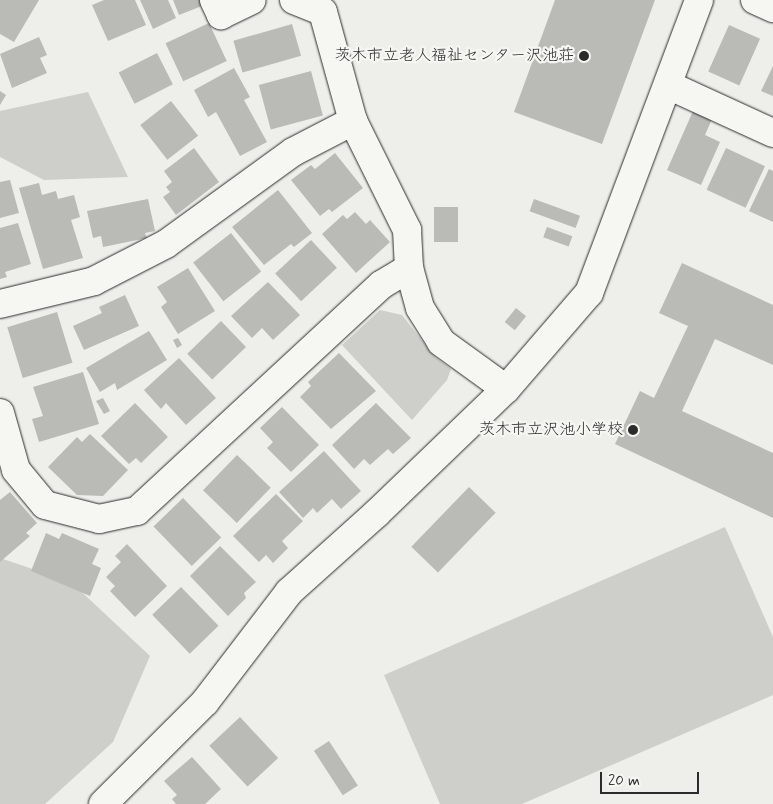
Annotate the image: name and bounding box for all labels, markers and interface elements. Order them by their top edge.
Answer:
place label: 茨木市立老人福祉センター沢池荘 [334,46,574,66]
marker: 茨木市立老人福祉センター沢池荘 [578,50,590,62]
place label: 茨木市立沢池小学校 [479,420,623,440]
marker: 茨木市立沢池小学校 [627,424,639,436]
scale bar [603,762,702,794]
text: 20 m [608,771,640,791]

